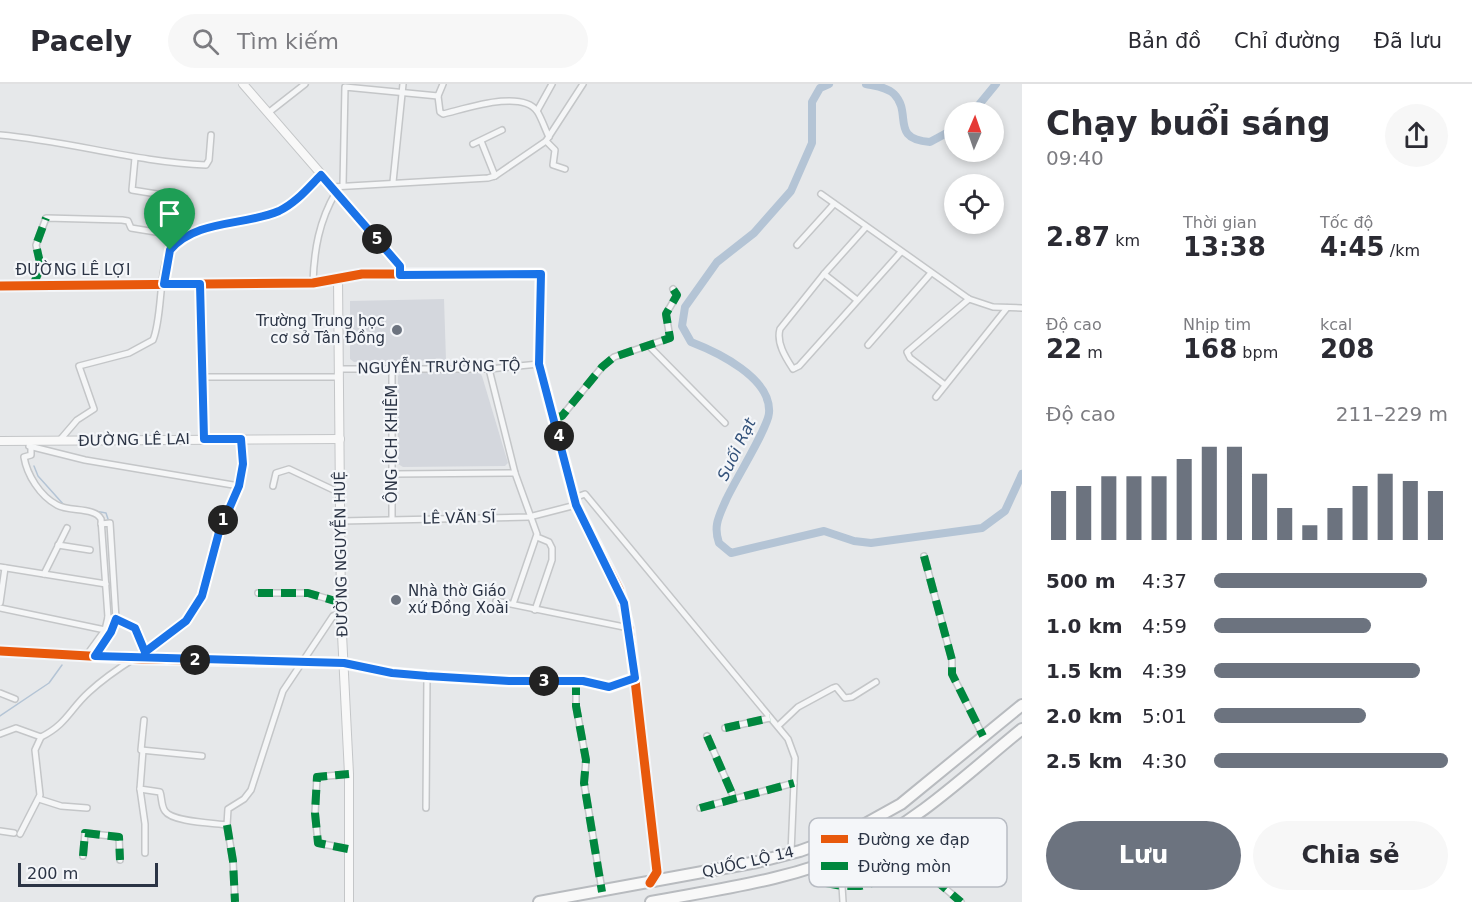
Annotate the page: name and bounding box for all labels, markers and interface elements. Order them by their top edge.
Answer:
search box [168,14,588,68]
text: Pacely [30,25,132,58]
icon: search [189,25,222,58]
text: Tìm kiếm [237,29,339,54]
text: Bản đồ [1128,29,1201,53]
text: Chỉ đường [1234,29,1341,53]
text: Đã lưu [1374,29,1442,53]
north arrow [944,102,1004,162]
map controls [944,102,1004,234]
text: Chạy buổi sáng [1046,104,1331,143]
button: share [1385,104,1448,167]
text: 09:40 [1046,146,1104,170]
button: locate [944,174,1004,234]
pin [144,188,195,250]
icon: arrive [153,197,186,230]
text: Thời gian [1183,213,1257,232]
text: Tốc độ [1320,213,1373,232]
text: 2.87 [1046,222,1110,252]
pin: 5 [362,224,392,254]
text: 5 [371,229,383,248]
text: km [1110,231,1140,250]
text: 13:38 [1183,232,1266,262]
text: 4:45 [1320,232,1385,262]
text: /km [1385,241,1420,260]
street label: ĐƯỜNG LÊ LỢI [16,260,130,279]
place label: Trường Trung học cơ sở Tân Đồng [255,312,385,347]
text: Độ cao [1046,315,1102,334]
text: Nhịp tim [1183,315,1251,334]
text: kcal [1320,315,1352,334]
marker: Trường Trung học cơ sở Tân Đồng [390,323,404,337]
text: 22 [1046,334,1082,364]
text: 168 [1183,334,1237,364]
text: 208 [1320,334,1374,364]
text: m [1082,343,1103,362]
text: bpm [1237,343,1278,362]
street label: NGUYỄN TRƯỜNG TỘ [357,354,521,377]
street label: ÔNG ÍCH KHIÊM [382,385,401,503]
text: Độ cao [1046,402,1116,426]
text: 211–229 m [1336,402,1448,426]
water label: Suối Rạt [713,414,760,483]
pin: 4 [544,421,574,451]
text: 4 [553,426,565,445]
street label: ĐƯỜNG LÊ LAI [78,429,190,450]
street label: ĐƯỜNG NGUYỄN HUỆ [328,471,351,637]
pin: 1 [208,505,238,535]
street label: LÊ VĂN SĨ [422,507,496,528]
text: 1 [217,510,229,529]
text: 500 m [1046,569,1116,593]
text: 4:37 [1142,569,1187,593]
place label: Nhà thờ Giáo xứ Đồng Xoài [408,582,509,617]
marker: Nhà thờ Giáo xứ Đồng Xoài [389,593,403,607]
text: 1.0 km [1046,614,1123,638]
text: 4:59 [1142,614,1187,638]
pin: 2 [180,645,210,675]
text: 2 [189,650,201,669]
text: 1.5 km [1046,659,1123,683]
text: 4:39 [1142,659,1187,683]
pin: 3 [529,666,559,696]
text: 3 [538,671,550,690]
text: 2.0 km [1046,704,1123,728]
text: 5:01 [1142,704,1187,728]
text: 2.5 km [1046,749,1123,773]
text: 4:30 [1142,749,1187,773]
legend [809,818,1007,887]
button: Lưu [1046,821,1241,890]
button: Chia sẻ [1253,821,1448,890]
text: Đường xe đạp [858,830,970,849]
street label: QUỐC LỘ 14 [700,840,796,881]
text: Đường mòn [858,857,951,876]
scale bar [18,860,158,888]
text: 200 m [27,864,78,883]

